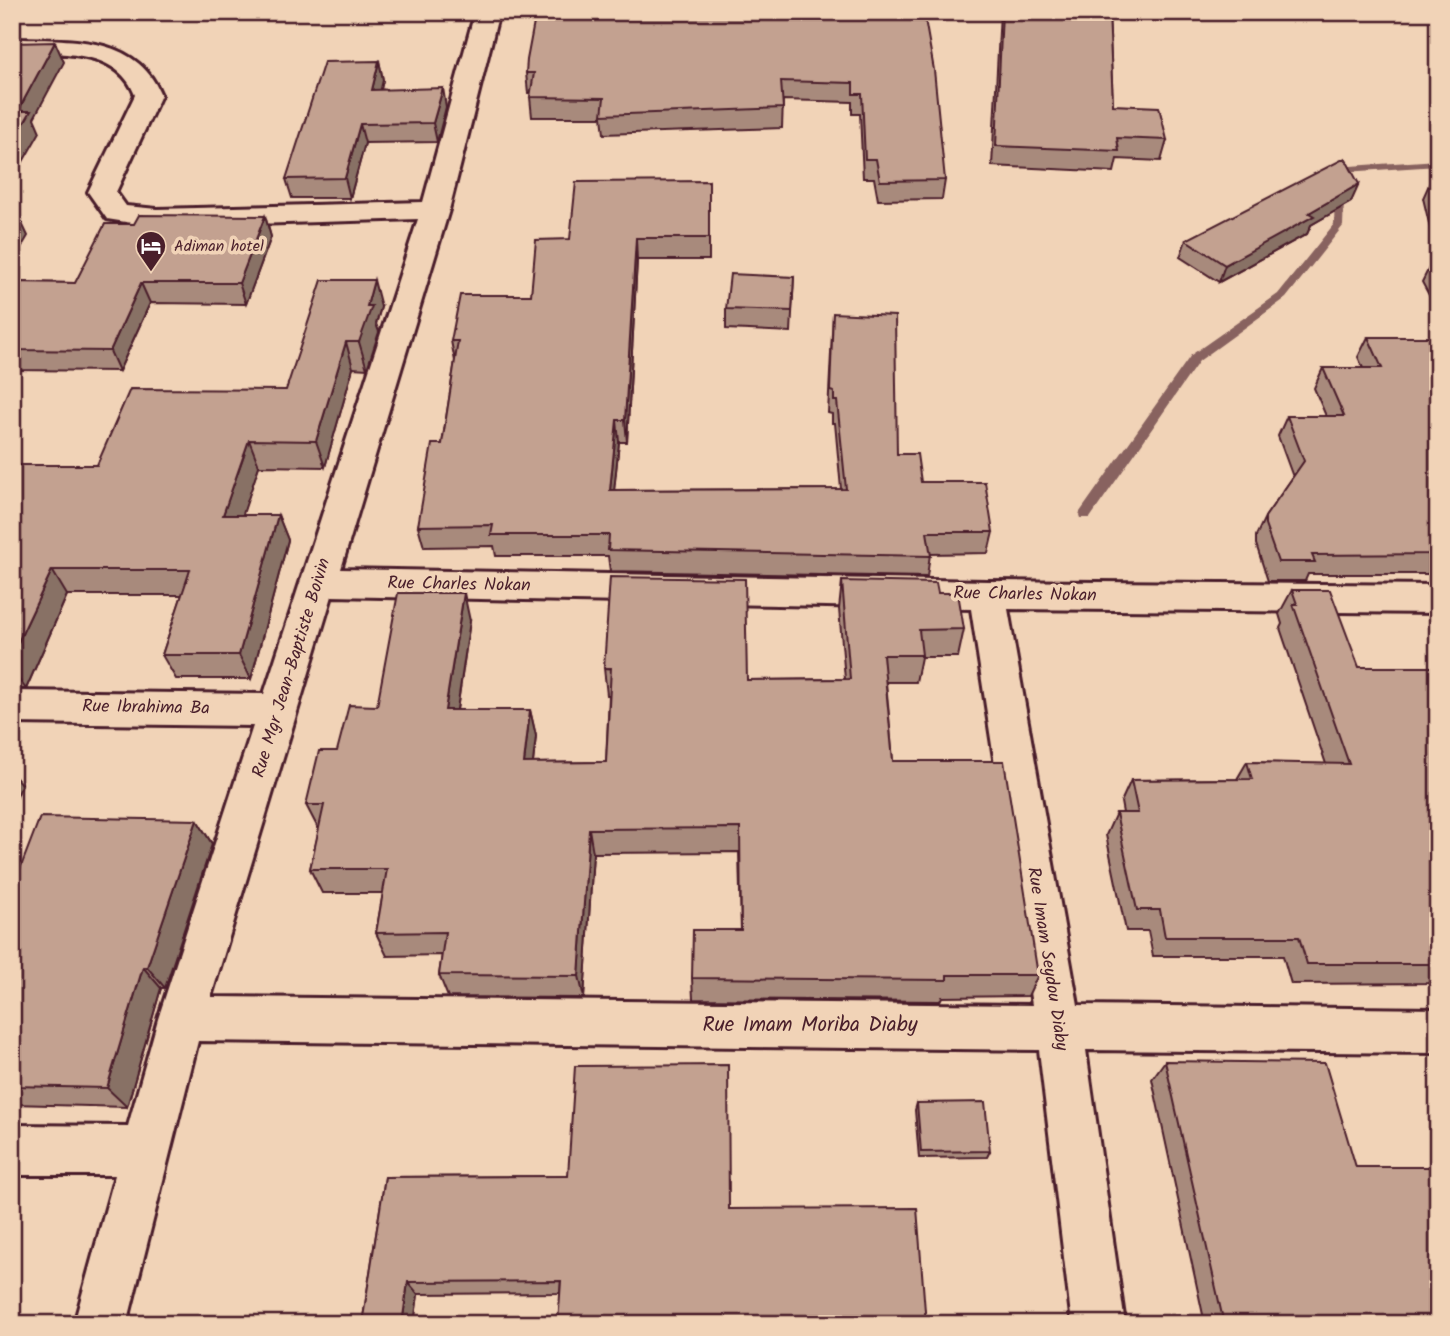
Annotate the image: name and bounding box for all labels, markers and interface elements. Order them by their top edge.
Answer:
hotel icon: Adiman hotel [134,229,168,273]
place label: Adiman hotel [174,234,264,259]
street label: Rue Mgr Jean-Baptiste Boivin [245,555,339,781]
street label: Rue Charles Nokan [387,569,531,601]
street label: Rue Charles Nokan [953,579,1097,611]
street label: Rue Ibrahima Ba [82,692,210,724]
street label: Rue Imam Seydou Diaby [1018,865,1076,1054]
street label: Rue Imam Moriba Diaby [702,1009,918,1042]

